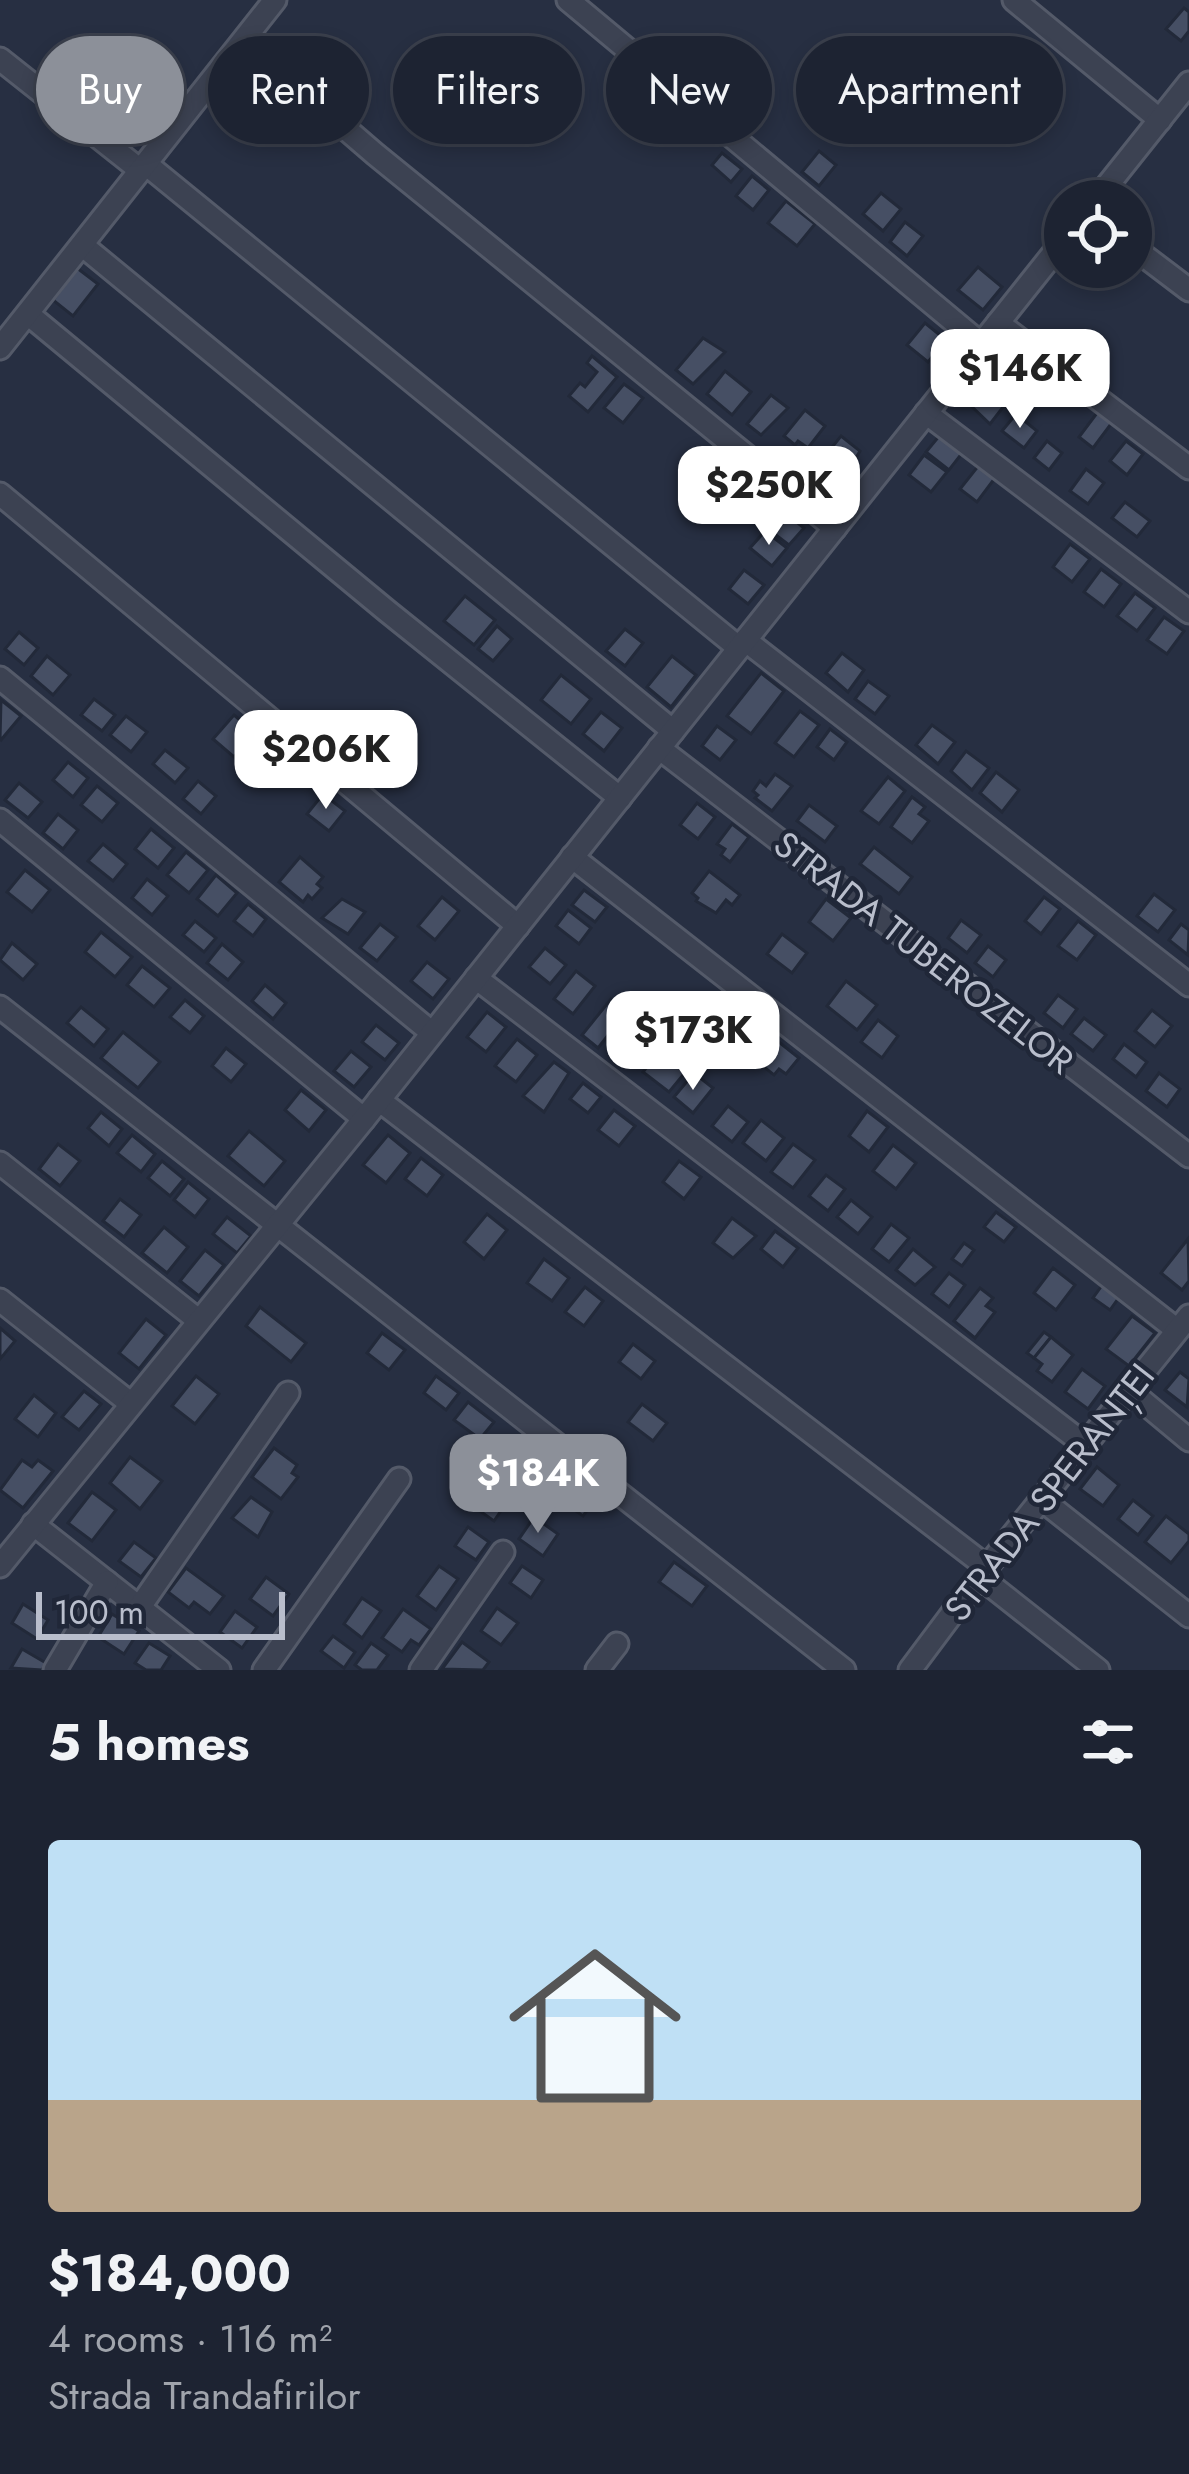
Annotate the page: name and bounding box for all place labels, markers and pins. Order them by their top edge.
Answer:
pin: $146K [936,329,1104,431]
pin: $250K [685,446,853,548]
pin: $206K [242,710,410,812]
pin: $173K [609,991,777,1093]
pin: $184K [454,1434,622,1536]

